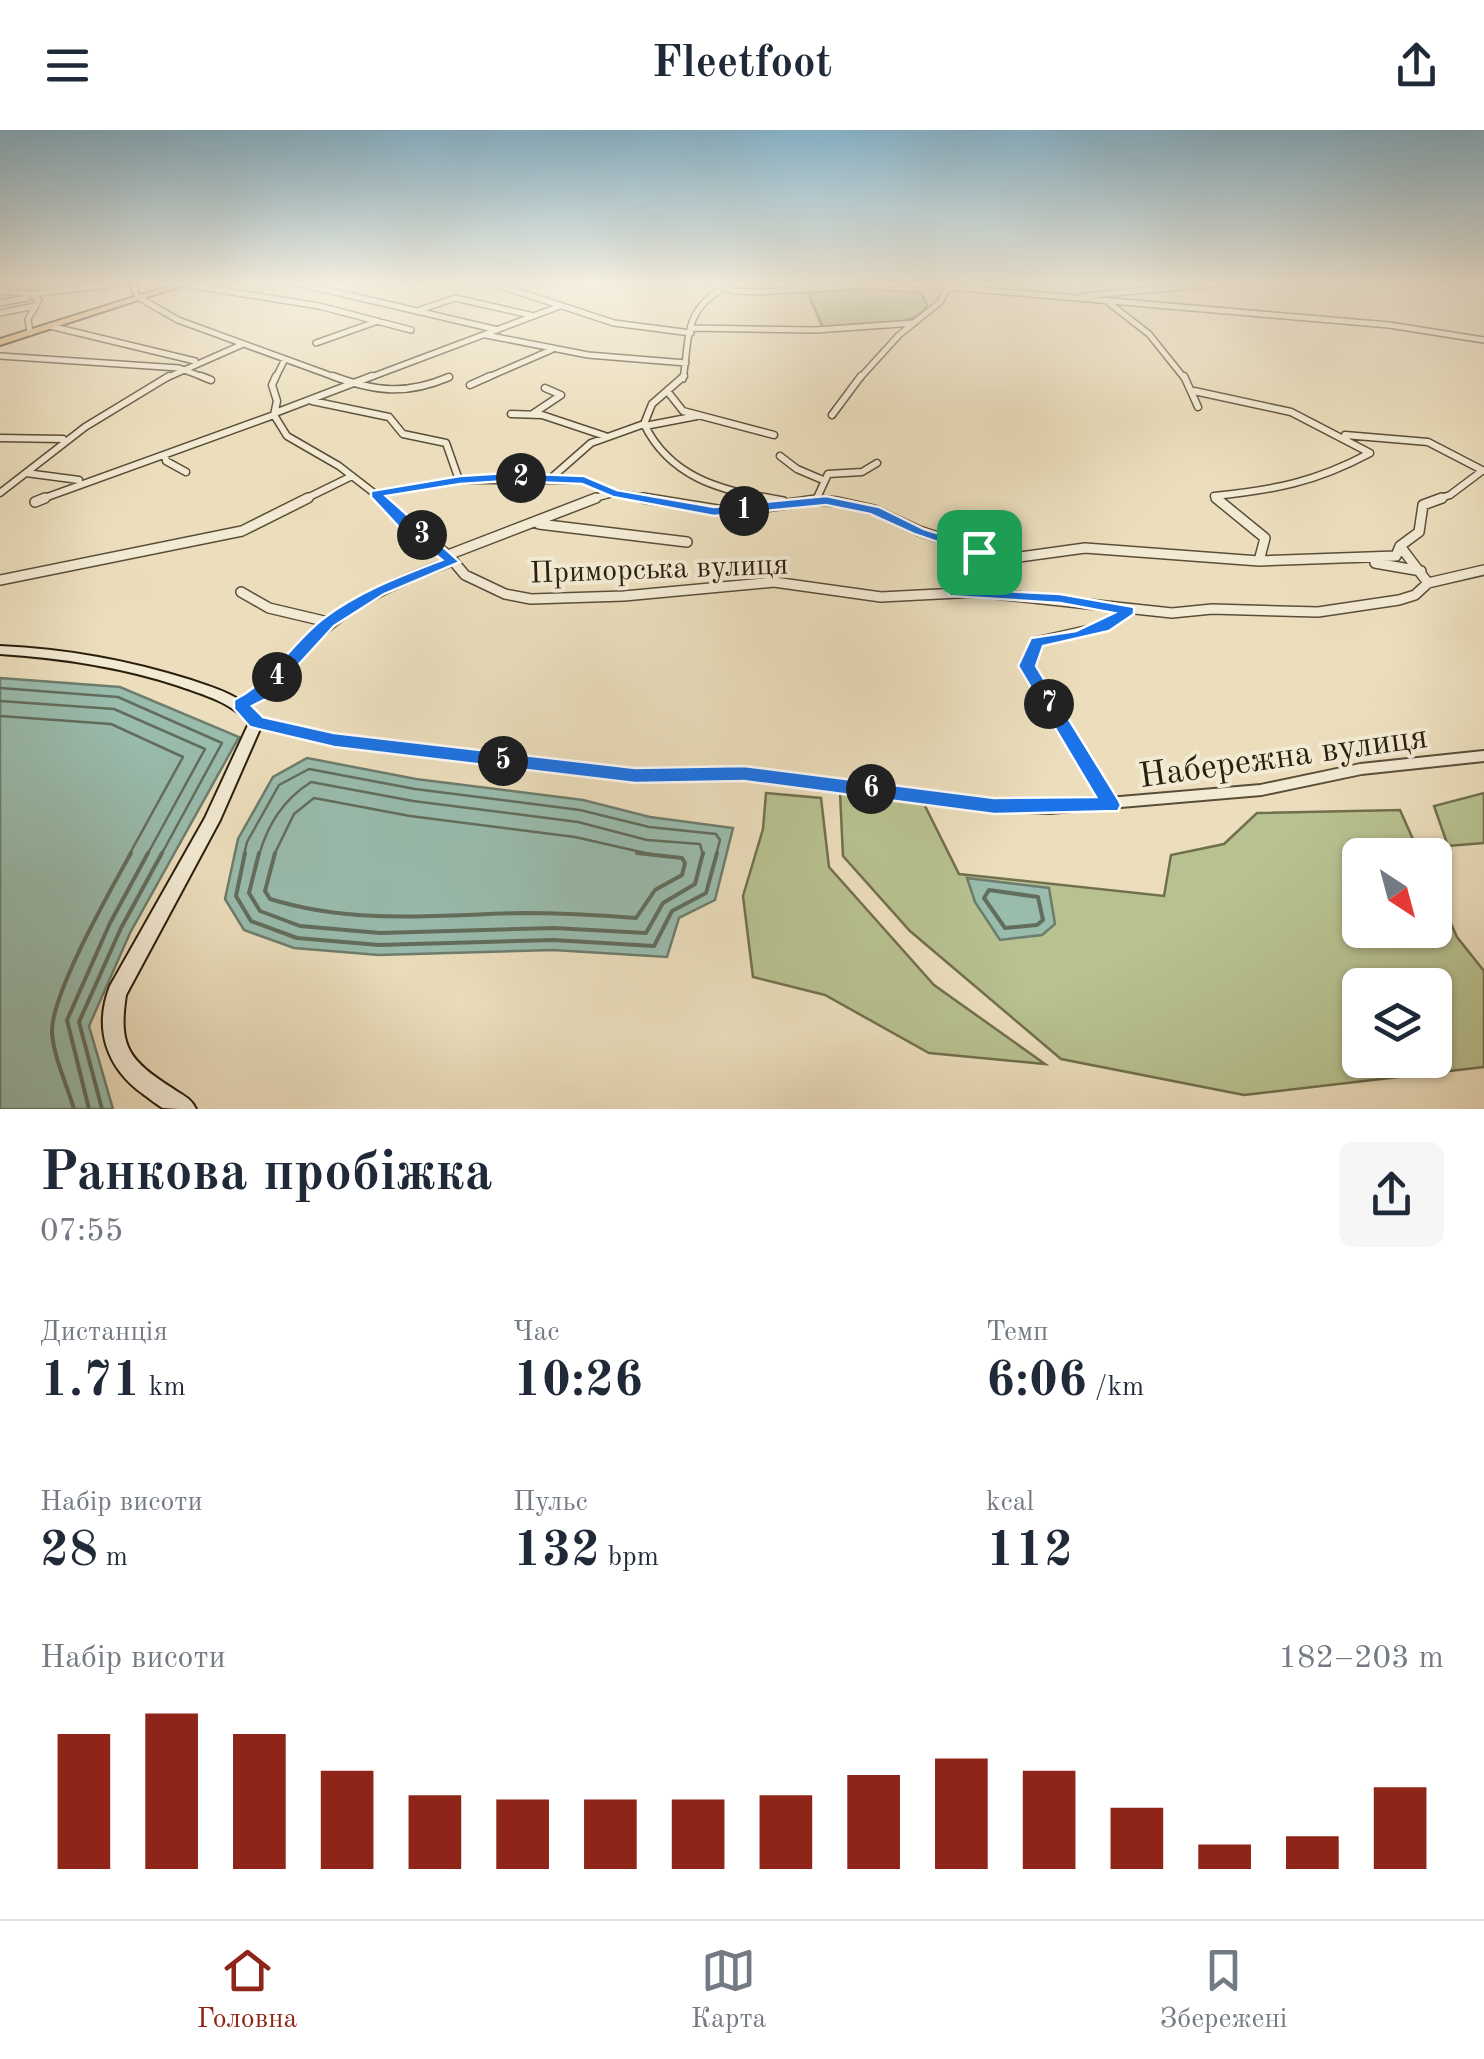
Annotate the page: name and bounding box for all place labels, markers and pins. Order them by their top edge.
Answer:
pin: 2 [496,453,546,503]
pin: 1 [719,486,769,536]
pin: 3 [397,510,447,560]
pin [937,510,1022,595]
pin: 4 [252,652,302,702]
pin: 7 [1024,679,1074,729]
pin: 5 [478,736,528,786]
pin: 6 [846,764,896,814]

